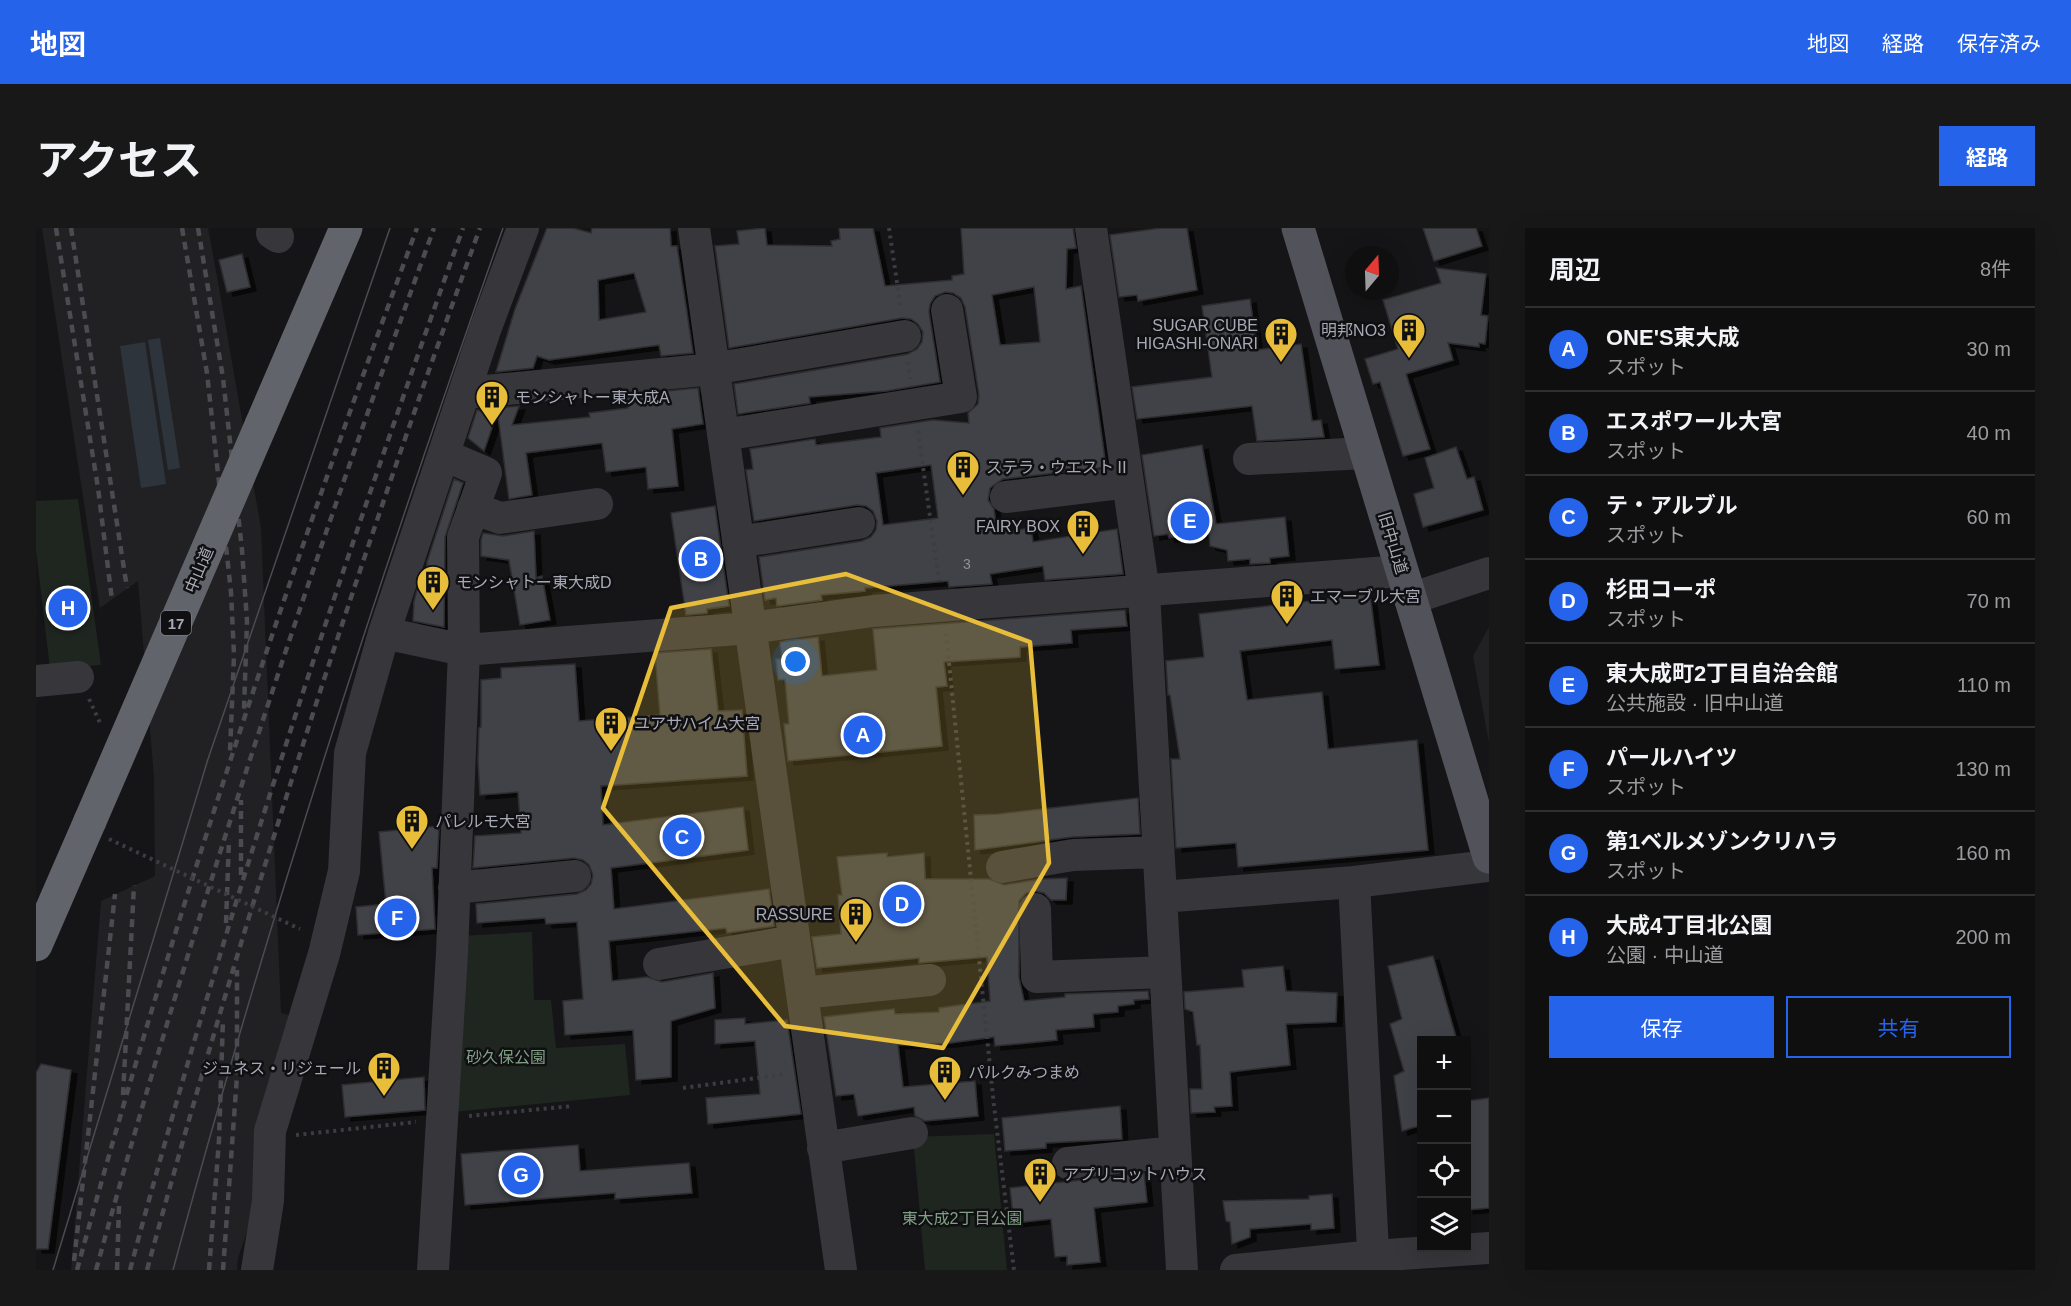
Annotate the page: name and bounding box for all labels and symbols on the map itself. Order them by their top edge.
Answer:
north arrow [1345,246,1399,300]
building icon: 明邦NO3 [1391,312,1427,359]
building icon: SUGAR CUBE HIGASHI-ONARI [1263,316,1299,363]
place label: SUGAR CUBE HIGASHI-ONARI [1136,317,1258,352]
place label: 明邦NO3 [1321,322,1386,339]
building icon: モンシャトー東大成A [474,379,510,426]
place label: モンシャトー東大成A [515,389,670,406]
building icon: ステラ・ウエストⅡ [945,449,981,496]
place label: ステラ・ウエストⅡ [986,459,1130,476]
pin: E [1170,498,1210,544]
building icon: FAIRY BOX [1065,508,1101,555]
street label: 旧中山道 [1376,510,1410,576]
place label: FAIRY BOX [976,518,1060,535]
pin: B [682,536,720,582]
street label: 中山道 [182,545,216,595]
house number: 3 [963,556,971,572]
building icon: モンシャトー東大成D [415,564,451,611]
place label: モンシャトー東大成D [456,574,612,591]
building icon: エマーブル大宮 [1269,578,1305,625]
pin: H [48,586,87,631]
place label: エマーブル大宮 [1310,588,1421,605]
road number: 17 [161,611,191,635]
your location [781,647,810,676]
building icon: ユアサハイム大宮 [593,705,629,752]
pin: A [844,712,882,758]
place label: ユアサハイム大宮 [634,715,761,732]
building icon: パレルモ大宮 [394,803,430,850]
place label: パレルモ大宮 [435,813,531,830]
pin: C [662,814,702,860]
pin: D [882,882,922,926]
pin: F [378,896,416,940]
building icon: RASSURE [838,896,874,943]
place label: RASSURE [756,906,833,923]
park label: 砂久保公園 [466,1049,546,1066]
building icon: ジュネス・リジェール [366,1050,402,1097]
building icon: パルクみつまめ [927,1054,963,1101]
place label: ジュネス・リジェール [202,1060,361,1077]
place label: パルクみつまめ [968,1064,1080,1081]
pin: G [502,1152,540,1198]
building icon: アプリコットハウス [1022,1156,1058,1203]
place label: アプリコットハウス [1063,1166,1207,1183]
park label: 東大成2丁目公園 [902,1210,1022,1227]

